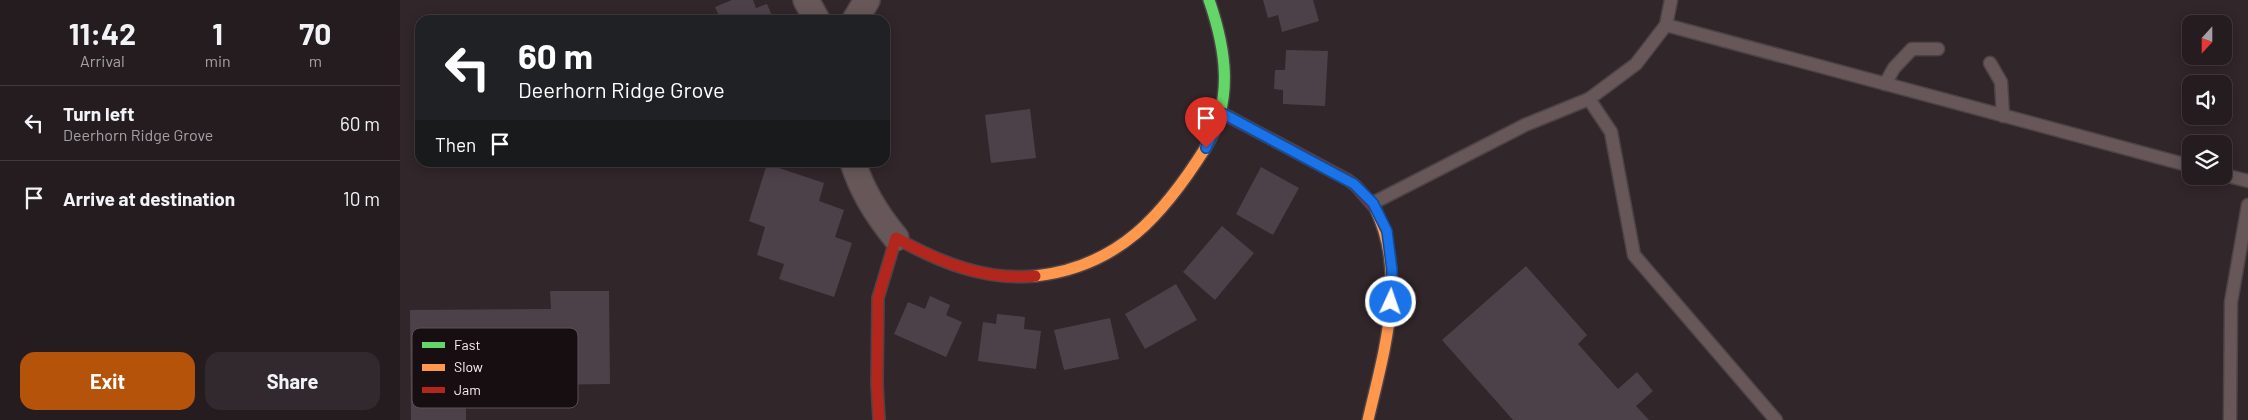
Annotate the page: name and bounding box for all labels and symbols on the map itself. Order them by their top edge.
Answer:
north arrow [2182,15,2232,65]
pin [1185,97,1227,148]
position arrow [1364,275,1416,327]
legend [412,328,578,408]
text: Fast [454,336,480,353]
text: Slow [454,358,483,375]
text: Jam [454,381,481,398]

